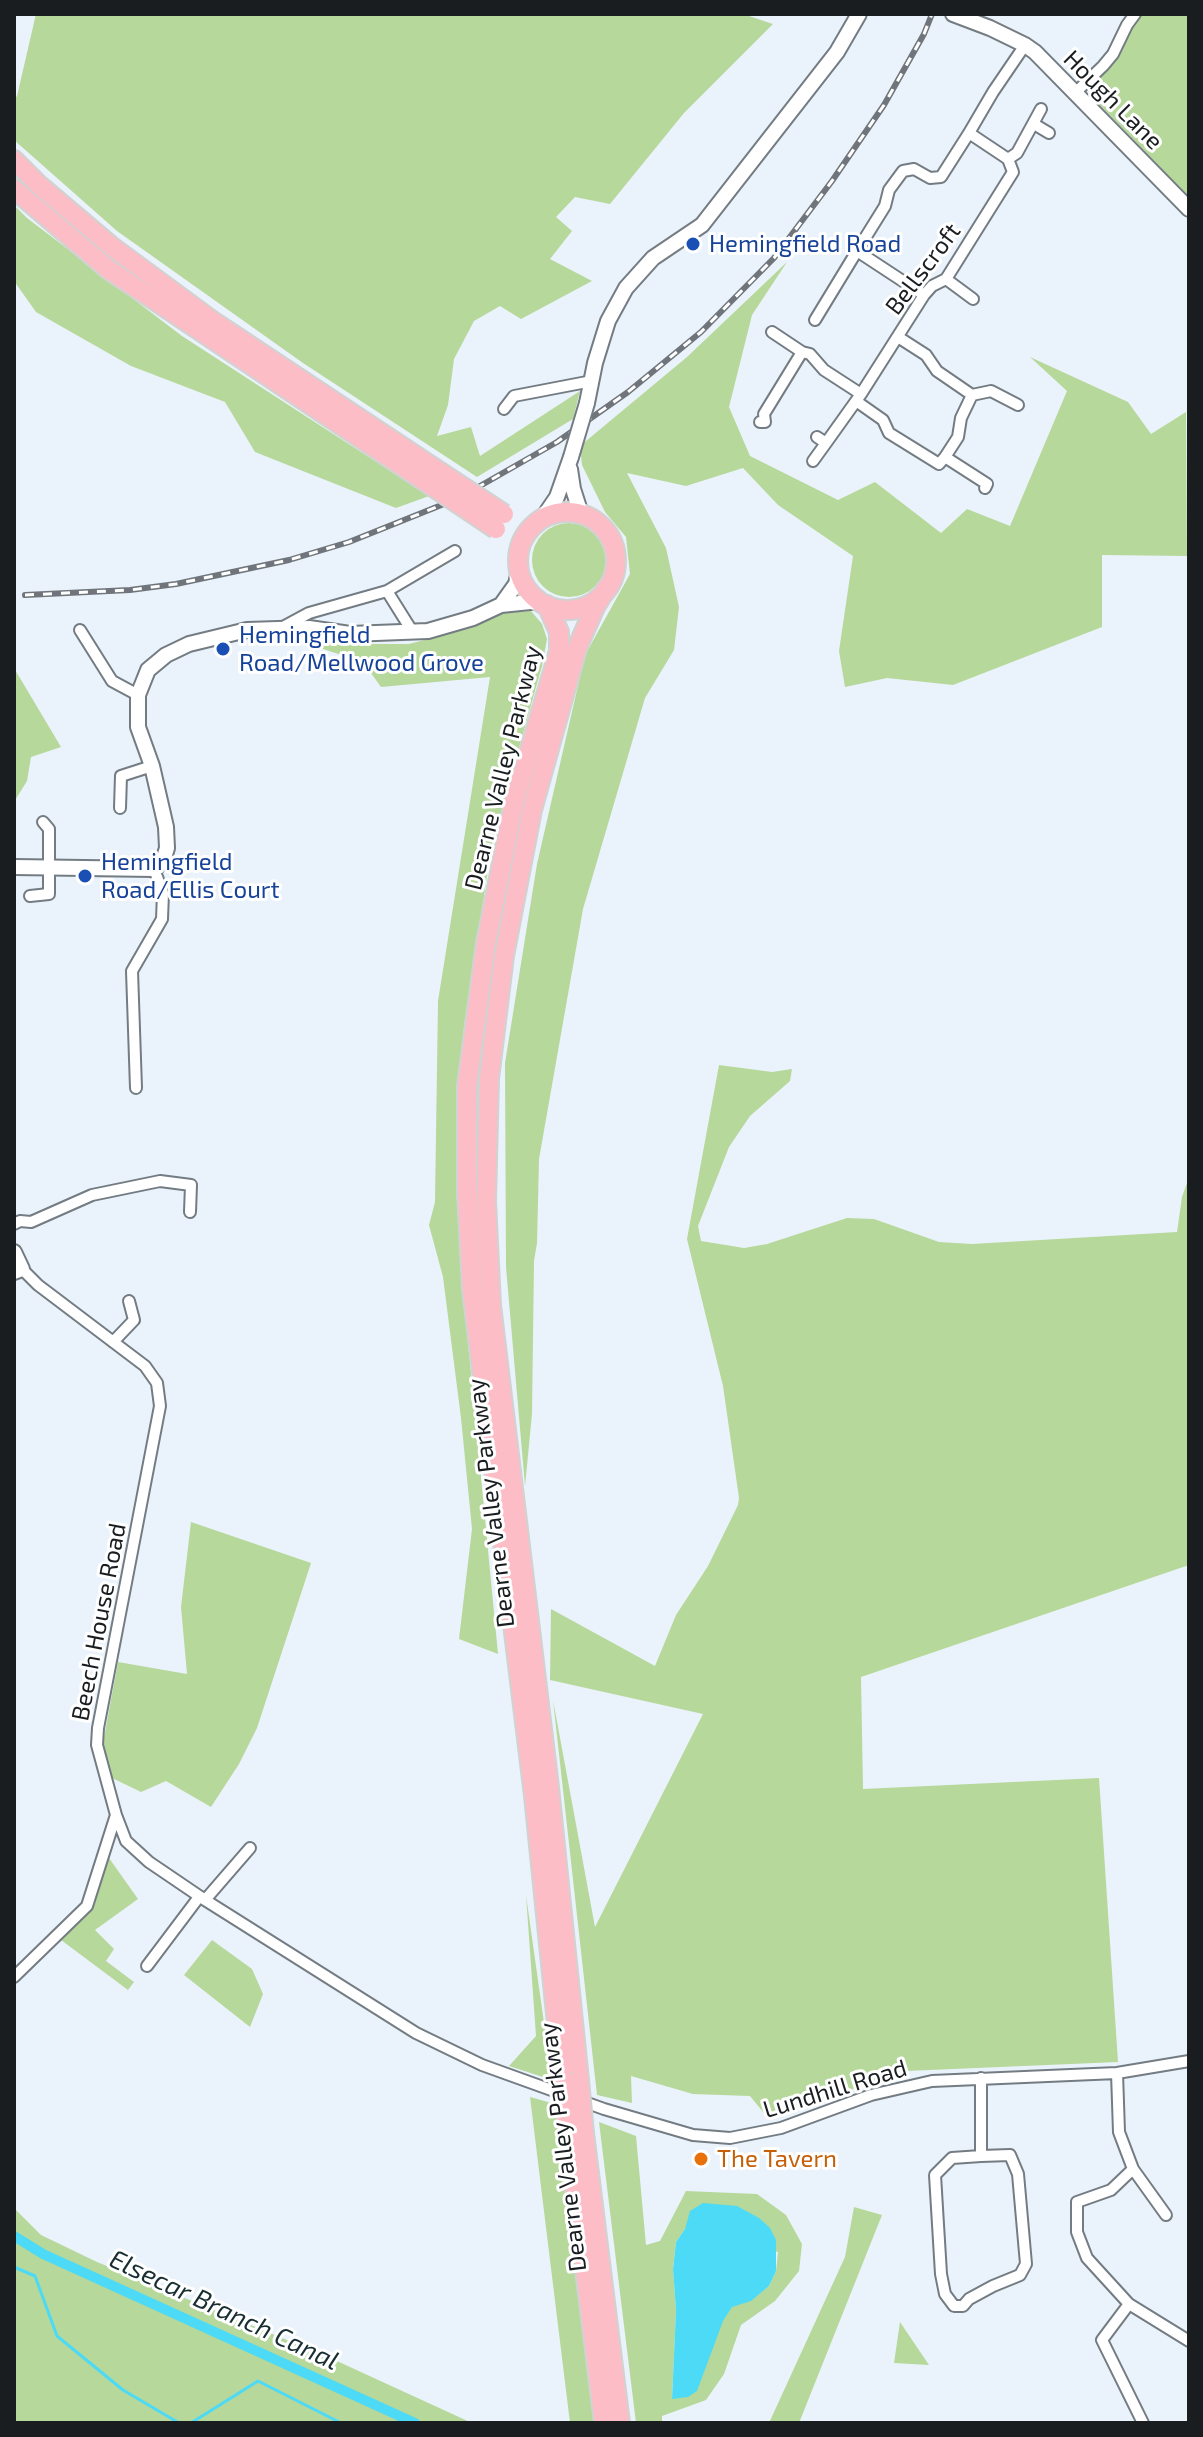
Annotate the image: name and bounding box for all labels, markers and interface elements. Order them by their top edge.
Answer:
street label: Hough Lane [1057,44,1169,156]
street label: Bellscroft [879,218,967,320]
place label: Hemingfield Road [709,230,901,258]
marker: Hemingfield Road [684,235,702,253]
place label: Hemingfield Road/Mellwood Grove [239,621,484,677]
marker: Hemingfield Road/Mellwood Grove [214,640,232,658]
street label: Dearne Valley Parkway [459,643,547,893]
place label: Hemingfield Road/Ellis Court [101,848,280,904]
marker: Hemingfield Road/Ellis Court [76,867,94,885]
street label: Dearne Valley Parkway [461,1377,521,1629]
street label: Beech House Road [66,1521,132,1723]
street label: Dearne Valley Parkway [533,2021,593,2273]
street label: Lundhill Road [760,2054,910,2124]
place label: The Tavern [717,2145,837,2173]
marker: The Tavern [692,2150,710,2168]
water label: Elsecar Branch Canal [104,2243,344,2377]

